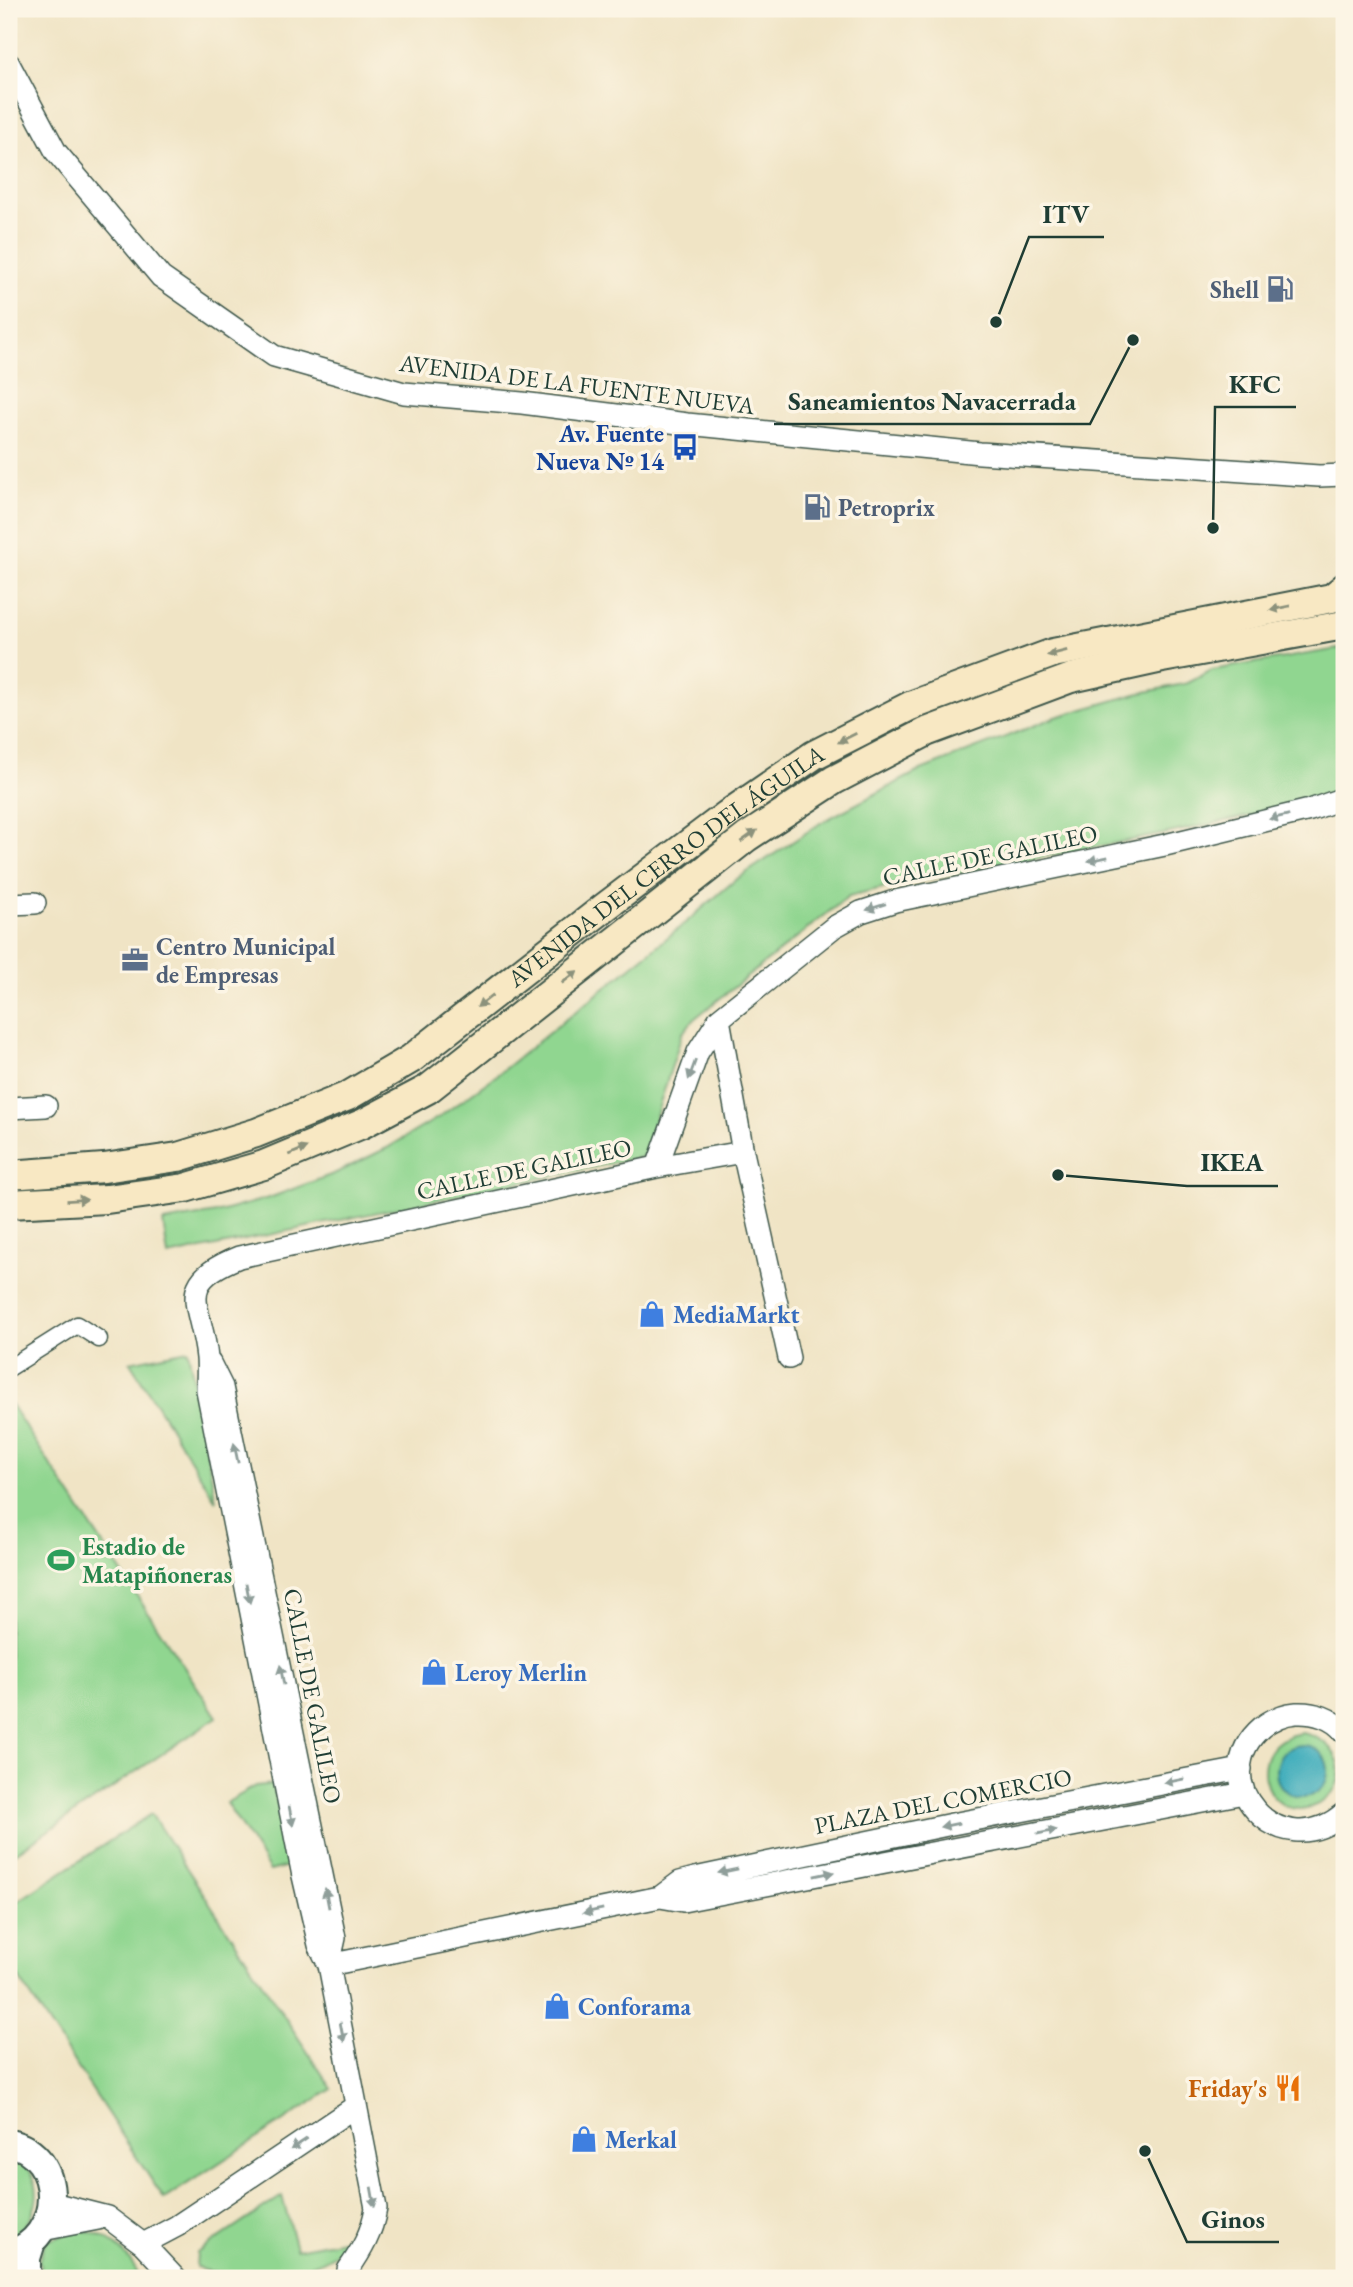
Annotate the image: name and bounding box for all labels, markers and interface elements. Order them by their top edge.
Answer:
callout: ITV [1029,190,1104,237]
text: ITV [1043,197,1090,231]
place label: Shell [1210,274,1259,305]
fuel station icon: Shell [1265,274,1295,304]
street label: AVENIDA DE LA FUENTE NUEVA [397,347,757,421]
callout: KFC [1215,360,1296,407]
text: KFC [1229,367,1281,401]
callout: Saneamientos Navacerrada [774,377,1090,424]
text: Saneamientos Navacerrada [788,384,1077,418]
place label: Av. Fuente Nueva Nº 14 [536,418,664,477]
bus stop icon: Av. Fuente Nueva Nº 14 [670,432,700,462]
fuel station icon: Petroprix [802,492,832,522]
place label: Petroprix [838,492,935,523]
one-way arrow [1269,603,1291,614]
one-way arrow [1046,648,1068,659]
one-way arrow [837,733,857,744]
street label: AVENIDA DEL CERRO DEL ÁGUILA [500,737,829,994]
one-way arrow [1268,812,1290,823]
street label: CALLE DE GALILEO [880,817,1100,893]
one-way arrow [740,830,758,844]
one-way arrow [1087,853,1109,864]
one-way arrow [865,902,886,913]
place label: Centro Municipal de Empresas [156,931,336,990]
office icon: Centro Municipal de Empresas [120,945,150,975]
one-way arrow [560,969,578,984]
one-way arrow [476,994,494,1008]
one-way arrow [686,1060,697,1081]
street label: CALLE DE GALILEO [414,1131,634,1207]
callout: IKEA [1187,1139,1278,1186]
one-way arrow [287,1145,308,1156]
text: IKEA [1201,1145,1264,1179]
one-way arrow [66,1195,88,1206]
shop icon: MediaMarkt [637,1299,667,1329]
place label: MediaMarkt [673,1299,799,1330]
one-way arrow [230,1442,241,1464]
place label: Estadio de Matapiñoneras [82,1531,232,1590]
sports icon: Estadio de Matapiñoneras [46,1545,76,1575]
one-way arrow [243,1582,254,1604]
street label: CALLE DE GALILEO [277,1586,349,1806]
shop icon: Leroy Merlin [419,1657,449,1687]
place label: Leroy Merlin [455,1657,587,1689]
one-way arrow [276,1664,287,1686]
street label: PLAZA DEL COMERCIO [812,1761,1074,1841]
one-way arrow [1163,1776,1185,1787]
one-way arrow [285,1805,296,1827]
one-way arrow [939,1819,961,1830]
one-way arrow [1036,1826,1058,1837]
one-way arrow [717,1866,739,1877]
one-way arrow [813,1869,835,1880]
one-way arrow [321,1887,332,1909]
one-way arrow [582,1906,604,1917]
shop icon: Conforama [542,1991,572,2021]
place label: Conforama [578,1991,692,2022]
one-way arrow [337,2021,348,2043]
place label: Friday's [1188,2073,1267,2105]
restaurant icon: Friday's [1273,2073,1303,2103]
shop icon: Merkal [569,2124,599,2154]
place label: Merkal [605,2124,677,2155]
one-way arrow [290,2137,308,2151]
one-way arrow [368,2186,379,2208]
callout: Ginos [1187,2195,1279,2242]
text: Ginos [1201,2202,1265,2236]

